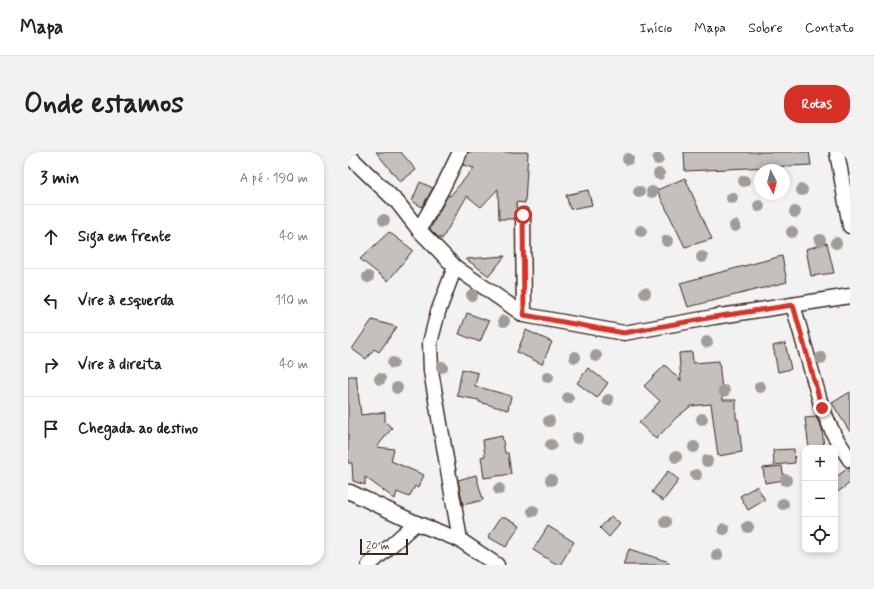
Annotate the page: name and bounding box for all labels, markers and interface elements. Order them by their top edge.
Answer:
text: Mapa [20,15,63,40]
text: Início [639,19,672,37]
text: Mapa [694,19,726,37]
text: Sobre [748,19,783,37]
text: Contato [805,19,854,37]
button: Rotas [784,85,850,123]
text: Onde estamos [24,86,184,123]
north arrow [754,164,790,200]
text: 3 min [40,167,79,189]
text: A pé · 190 m [240,170,308,187]
route start [514,206,532,224]
icon: ahead [40,226,62,248]
text: Siga em frente [78,227,171,247]
text: 40 m [279,228,308,245]
icon: left [40,290,62,312]
text: Vire à esquerda [78,291,174,311]
text: 110 m [275,292,308,309]
icon: right [40,354,62,376]
text: Vire à direita [78,355,162,375]
text: 40 m [279,356,308,373]
route end [813,399,831,417]
icon: arrive [40,418,62,440]
text: Chegada ao destino [78,419,198,439]
map controls [802,445,838,553]
button: + [802,445,838,481]
button: − [802,481,838,517]
button: locate [802,517,838,553]
scale bar [360,537,408,556]
text: 20 m [366,539,389,553]

